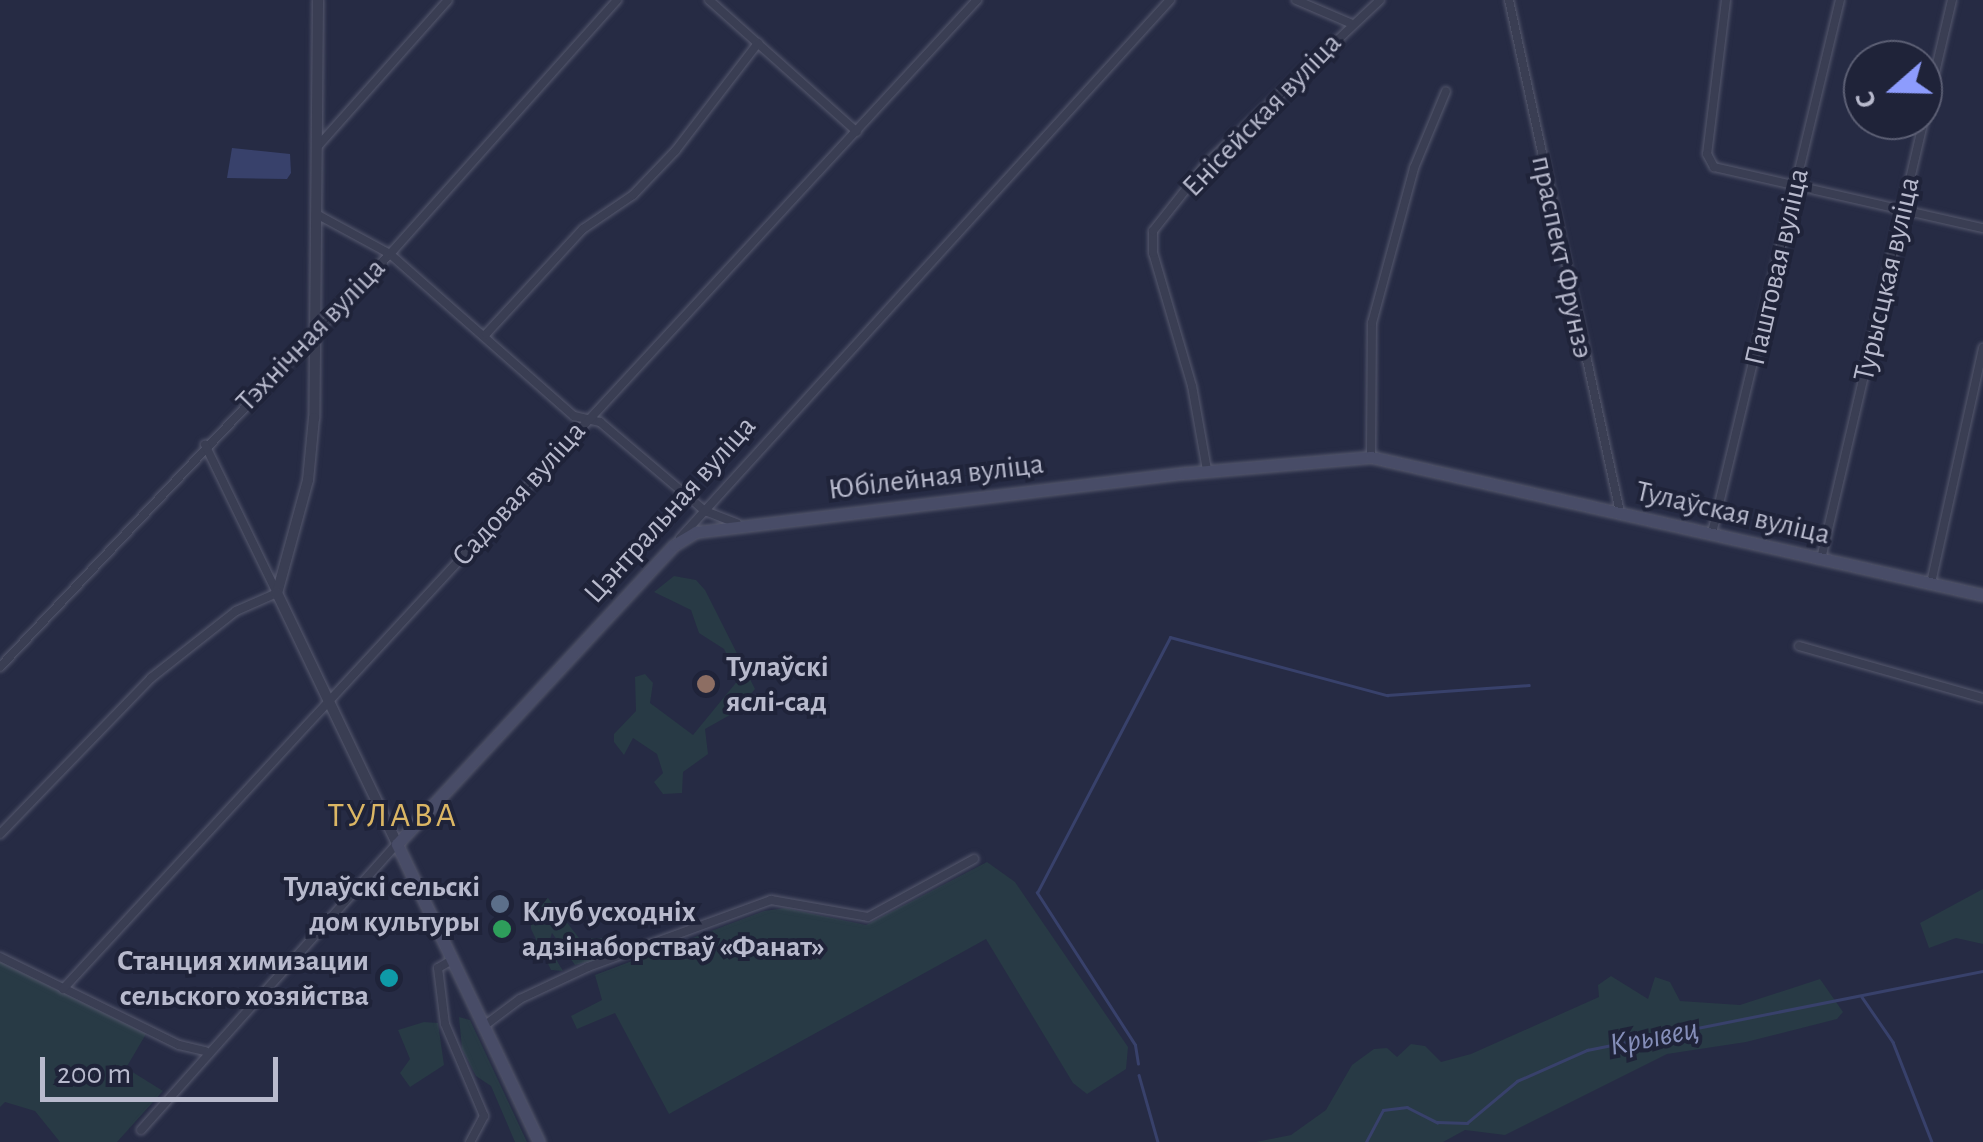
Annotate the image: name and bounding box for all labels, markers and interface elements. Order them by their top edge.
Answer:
street label: Енісейская вуліца [1175,25,1349,205]
north arrow [1843,40,1943,140]
text: С [1851,88,1882,112]
street label: праспект Фрунзэ [1523,152,1601,362]
street label: Паштовая вуліца [1737,165,1817,369]
street label: Турысцкая вуліца [1846,173,1928,385]
street label: Тэхнічная вуліца [229,251,393,419]
street label: Цэнтральная вуліца [576,409,764,611]
street label: Садовая вуліца [444,414,594,574]
street label: Юбілейная вуліца [826,446,1046,508]
street label: Тулаўская вуліца [1632,473,1834,553]
place label: Тулаўскі яслі-сад [726,649,829,720]
marker: Тулаўскі яслі-сад [695,673,717,695]
district label: ТУЛАВА [327,795,459,837]
place label: Тулаўскі сельскі дом культуры [283,869,480,940]
marker: Тулаўскі сельскі дом культуры [489,893,511,915]
place label: Клуб усходніх адзінаборстваў «Фанат» [522,894,825,964]
marker: Клуб усходніх адзінаборстваў «Фанат» [491,918,513,940]
place label: Станция химизации сельского хозяйства [117,943,369,1014]
marker: Станция химизации сельского хозяйства [378,967,400,989]
water label: Крывец [1606,1010,1702,1064]
scale bar [45,1037,282,1099]
text: 200 m [57,1059,131,1089]

